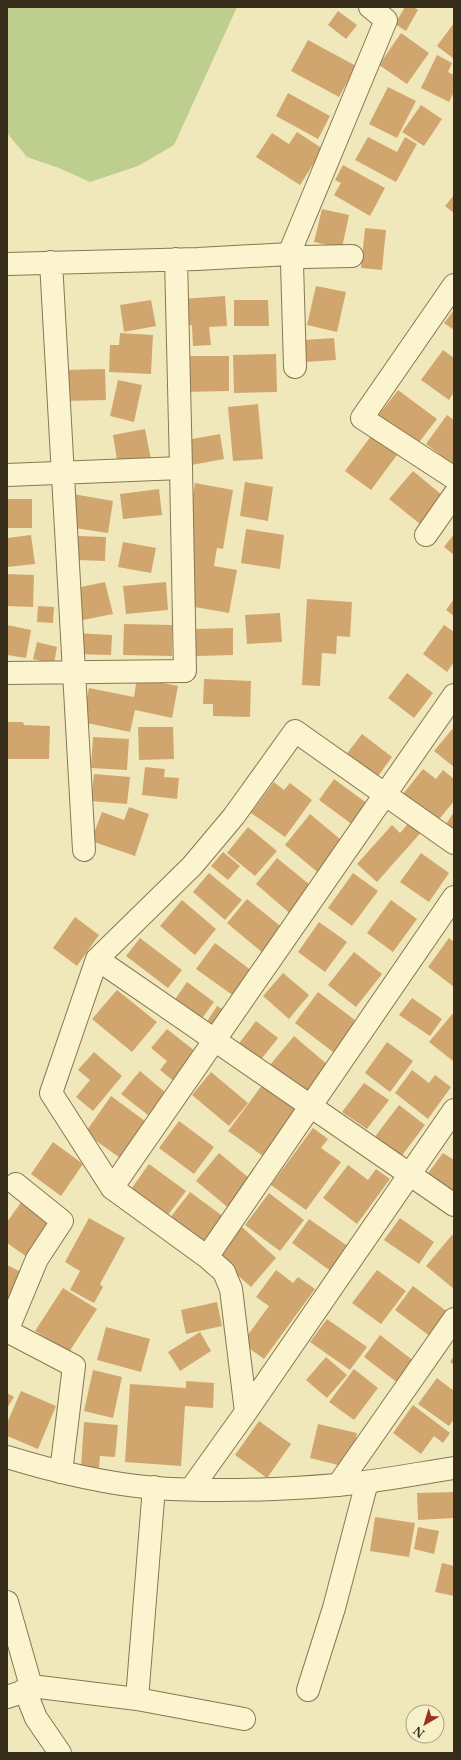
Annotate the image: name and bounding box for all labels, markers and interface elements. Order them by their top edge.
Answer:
north arrow [405,1704,445,1744]
text: N [410,1723,427,1741]

